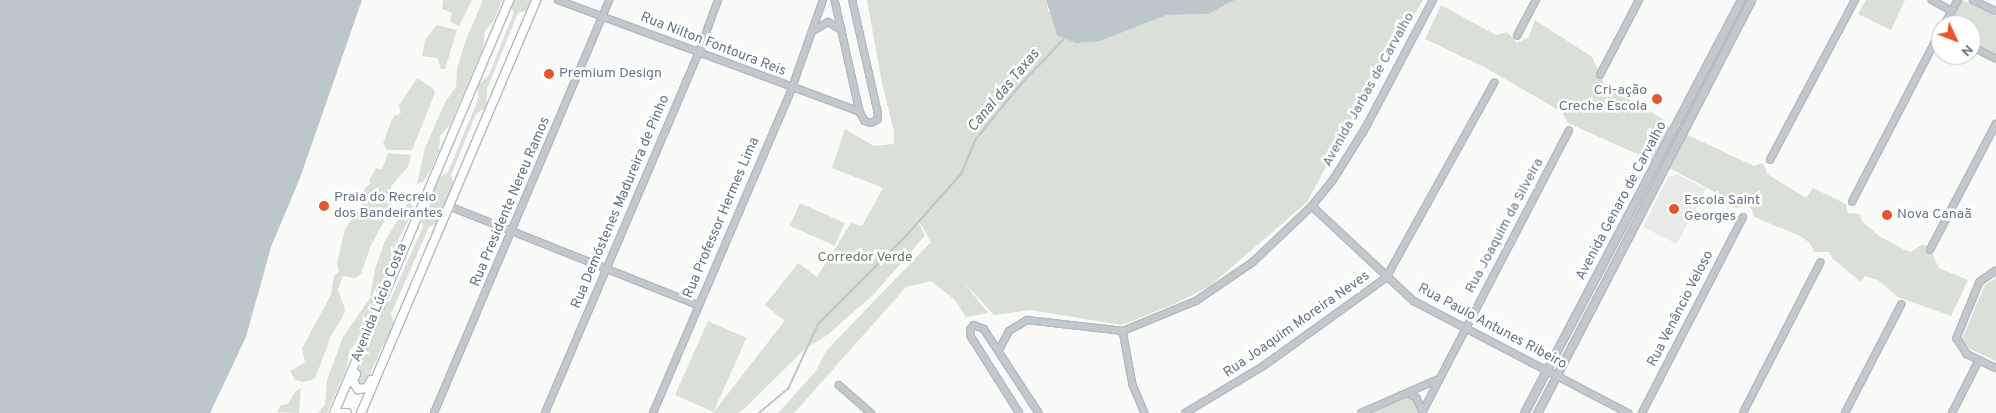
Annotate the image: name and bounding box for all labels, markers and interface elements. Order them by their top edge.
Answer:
street label: Rua Nilton Fontoura Reis [638,9,788,81]
street label: Avenida Jarbas de Carvalho [1319,10,1419,170]
north arrow [1931,15,1981,65]
text: N [1957,40,1976,59]
water label: Canal das Taxas [964,46,1044,136]
place label: Premium Design [559,66,662,82]
marker: Premium Design [543,68,555,80]
place label: Cri-ação Creche Escola [1559,83,1647,115]
street label: Rua Demóstenes Madureira de Pinho [568,93,674,311]
marker: Cri-ação Creche Escola [1651,93,1663,105]
street label: Rua Presidente Nereu Ramos [468,115,554,289]
street label: Avenida Genaro de Carvalho [1573,119,1671,283]
street label: Rua Professor Hermes Lima [680,135,764,301]
street label: Rua Joaquim da Silveira [1462,156,1548,296]
place label: Praia do Recreio dos Bandeirantes [334,190,443,222]
place label: Escola Saint Georges [1684,193,1760,226]
marker: Praia do Recreio dos Bandeirantes [318,200,330,212]
marker: Escola Saint Georges [1668,203,1680,215]
place label: Nova Canaã [1897,207,1972,223]
marker: Nova Canaã [1881,209,1893,221]
street label: Avenida Lúcio Costa [348,241,412,365]
street label: Rua Venâncio Veloso [1644,248,1718,370]
park label: Corredor Verde [817,250,913,266]
street label: Rua Joaquim Moreira Neves [1221,268,1373,382]
street label: Rua Paulo Antunes Ribeiro [1414,280,1570,374]

